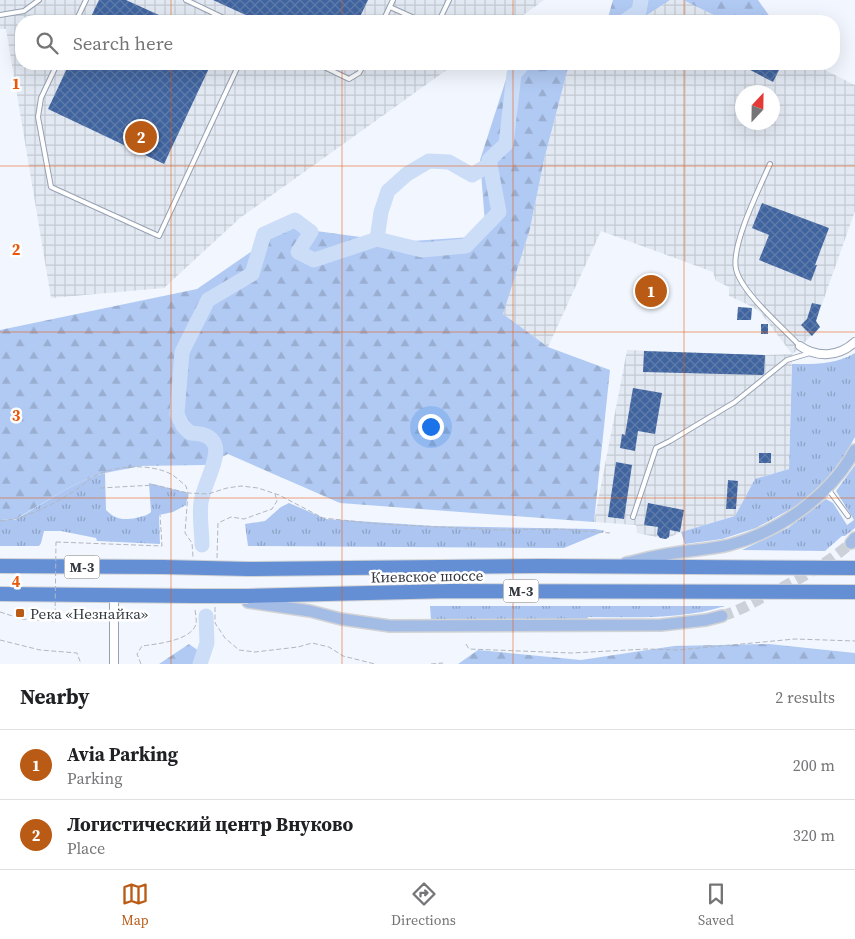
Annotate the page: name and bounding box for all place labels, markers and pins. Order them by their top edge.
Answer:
pin: 2 [125,118,157,156]
pin: 1 [635,272,667,310]
place label: Река «Незнайка» [30,603,148,624]
marker: Река «Незнайка» [14,607,26,619]

